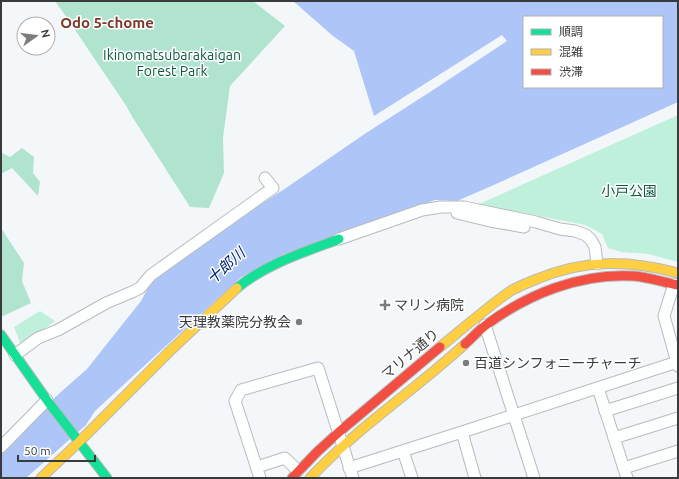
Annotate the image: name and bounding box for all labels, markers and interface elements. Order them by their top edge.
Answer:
district label: Odo 5-chome [60,14,154,31]
north arrow [16,16,56,56]
legend [523,16,663,88]
text: 順調 [559,25,583,38]
text: N [39,28,53,39]
text: 混雑 [559,45,583,58]
park label: Ikinomatsubarakaigan Forest Park [103,47,241,79]
text: 渋滞 [559,65,583,78]
park label: 小戸公園 [601,183,657,199]
water label: 十郎川 [203,243,250,287]
place label: マリン病院 [394,297,464,313]
marker: マリン病院 [379,299,391,311]
place label: 天理教薬院分教会 [179,314,291,330]
marker: 天理教薬院分教会 [294,317,304,327]
street label: マリナ通り [378,325,442,383]
place label: 百道シンフォニーチャーチ [474,355,641,371]
marker: 百道シンフォニーチャーチ [461,358,471,368]
scale bar [18,437,95,463]
text: 50 m [24,444,51,457]

